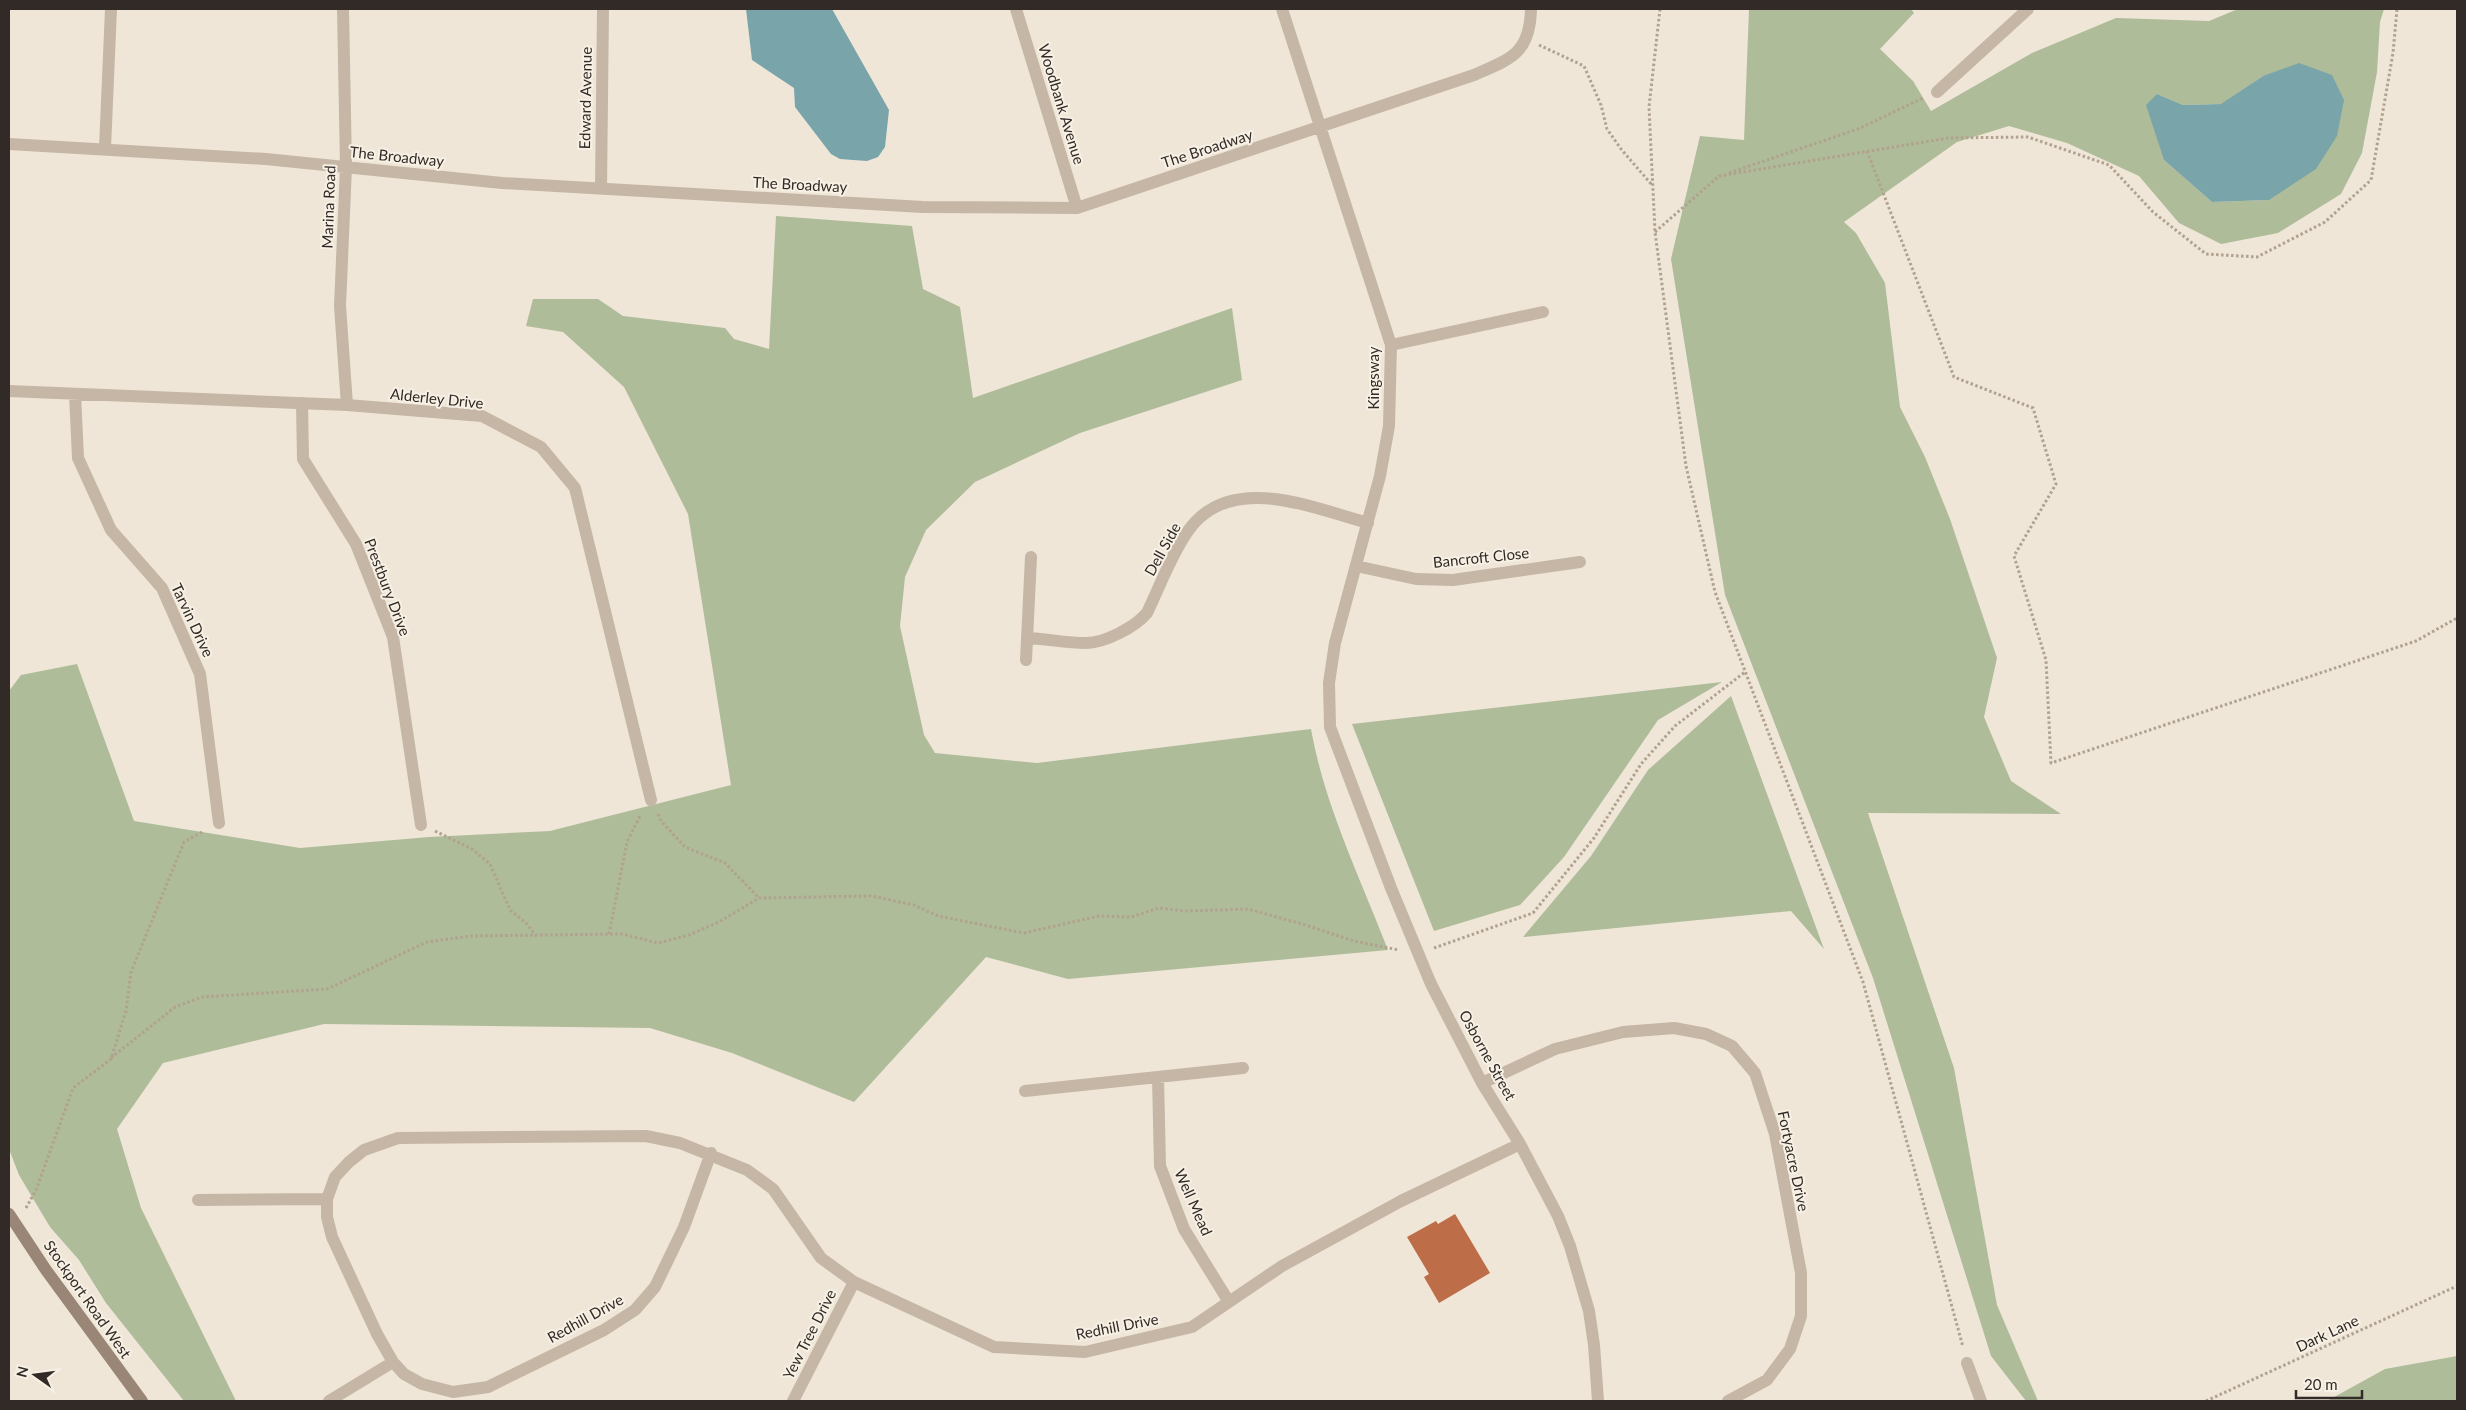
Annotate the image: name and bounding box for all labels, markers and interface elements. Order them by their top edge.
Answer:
street label: Woodbank Avenue [1035,42,1089,166]
street label: Edward Avenue [575,47,595,149]
street label: The Broadway [1159,125,1255,171]
street label: The Broadway [349,142,445,170]
street label: Marina Road [318,165,338,249]
street label: The Broadway [752,173,848,195]
street label: Kingsway [1364,346,1382,409]
street label: Alderley Drive [389,384,485,412]
street label: Dell Side [1140,519,1184,579]
street label: Prestbury Drive [361,536,415,638]
street label: Bancroft Close [1432,543,1530,571]
street label: Tarvin Drive [168,580,218,660]
street label: Osborne Street [1456,1007,1521,1104]
street label: Fortyacre Drive [1775,1109,1813,1213]
street label: Well Mead [1171,1166,1217,1238]
street label: Stockport Road West [41,1237,136,1362]
street label: Yew Tree Drive [779,1286,839,1382]
street label: Redhill Drive [544,1290,626,1346]
street label: Redhill Drive [1074,1309,1160,1343]
street label: Dark Lane [2293,1311,2361,1355]
north arrow [10,1350,60,1400]
text: N [12,1364,31,1379]
scale bar [2296,1368,2362,1400]
text: 20 m [2304,1375,2338,1393]

